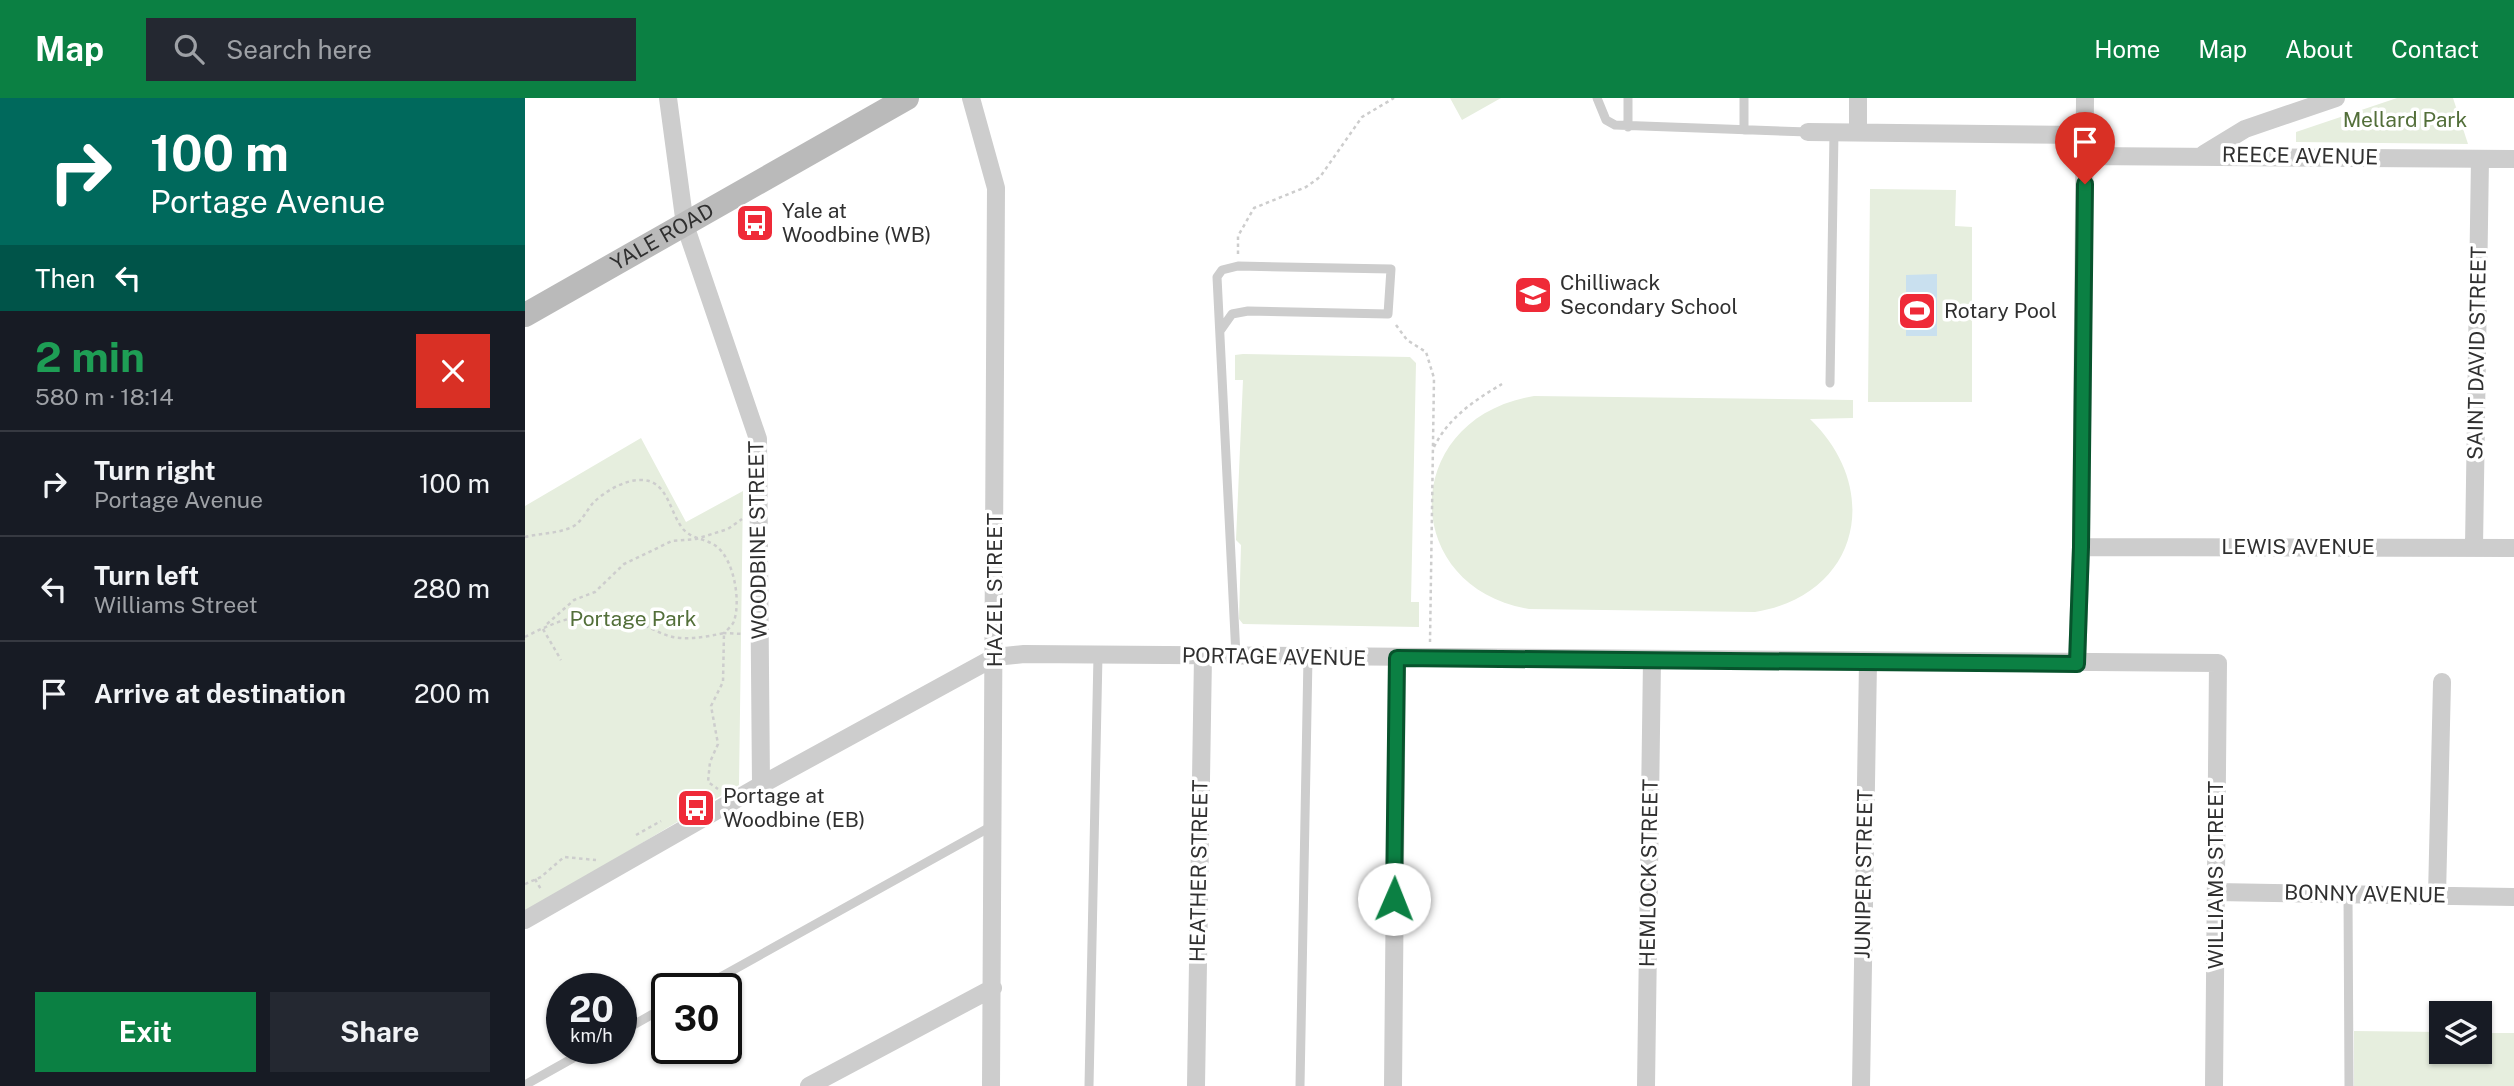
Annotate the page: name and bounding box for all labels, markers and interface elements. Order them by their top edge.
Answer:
search box [146,18,636,81]
text: Map [35,30,104,68]
icon: search [170,30,208,68]
text: Search here [226,34,372,65]
text: Home [2094,35,2160,63]
text: Map [2198,35,2247,63]
text: About [2285,35,2353,63]
text: Contact [2391,35,2479,63]
park label: Mellard Park [2343,107,2468,132]
pin [2055,112,2115,184]
icon: arrive [2066,123,2104,161]
text: 100 m [150,124,289,182]
icon: right [35,126,126,217]
street label: REECE AVENUE [2222,142,2378,169]
text: Portage Avenue [150,183,385,220]
street label: YALE ROAD [606,197,718,276]
place label: Yale at Woodbine (WB) [782,198,931,247]
bus stop icon: Yale at Woodbine (WB) [734,202,776,244]
street label: SAINT DAVID STREET [2462,246,2491,460]
icon: left [109,259,147,297]
text: Then [35,263,95,294]
place label: Chilliwack Secondary School [1560,270,1738,319]
school or university icon: Chilliwack Secondary School [1512,274,1554,316]
sports icon: Rotary Pool [1896,290,1938,332]
place label: Rotary Pool [1944,298,2057,323]
text: 2 min [35,332,145,381]
button: close [416,334,490,408]
text: 580 m · 18:14 [35,383,174,410]
street label: WOODBINE STREET [743,441,772,640]
text: Turn right [94,455,216,486]
icon: right [35,465,73,503]
text: 100 m [419,468,490,499]
text: Portage Avenue [94,486,263,513]
street label: HAZEL STREET [982,513,1007,667]
street label: LEWIS AVENUE [2221,534,2375,559]
text: Turn left [94,560,199,591]
icon: left [35,570,73,608]
text: 280 m [413,573,490,604]
text: Williams Street [94,591,258,618]
park label: Portage Park [569,606,697,631]
street label: PORTAGE AVENUE [1182,642,1366,671]
icon: arrive [35,675,73,713]
text: Arrive at destination [94,678,346,709]
text: 200 m [414,678,490,709]
street label: HEMLOCK STREET [1634,779,1663,967]
street label: HEATHER STREET [1184,780,1213,962]
street label: WILLIAMS STREET [2203,781,2228,969]
place label: Portage at Woodbine (EB) [723,783,865,832]
bus stop icon: Portage at Woodbine (EB) [675,787,717,829]
street label: JUNIPER STREET [1850,789,1877,959]
position arrow [1357,862,1431,936]
street label: BONNY AVENUE [2284,880,2446,907]
speed limit sign: 30 [651,973,742,1064]
text: 20 [569,989,614,1030]
button: Exit [35,992,256,1072]
button: Share [270,992,490,1072]
map controls [2429,1001,2492,1064]
button: layers [2429,1001,2492,1064]
text: km/h [570,1025,613,1046]

